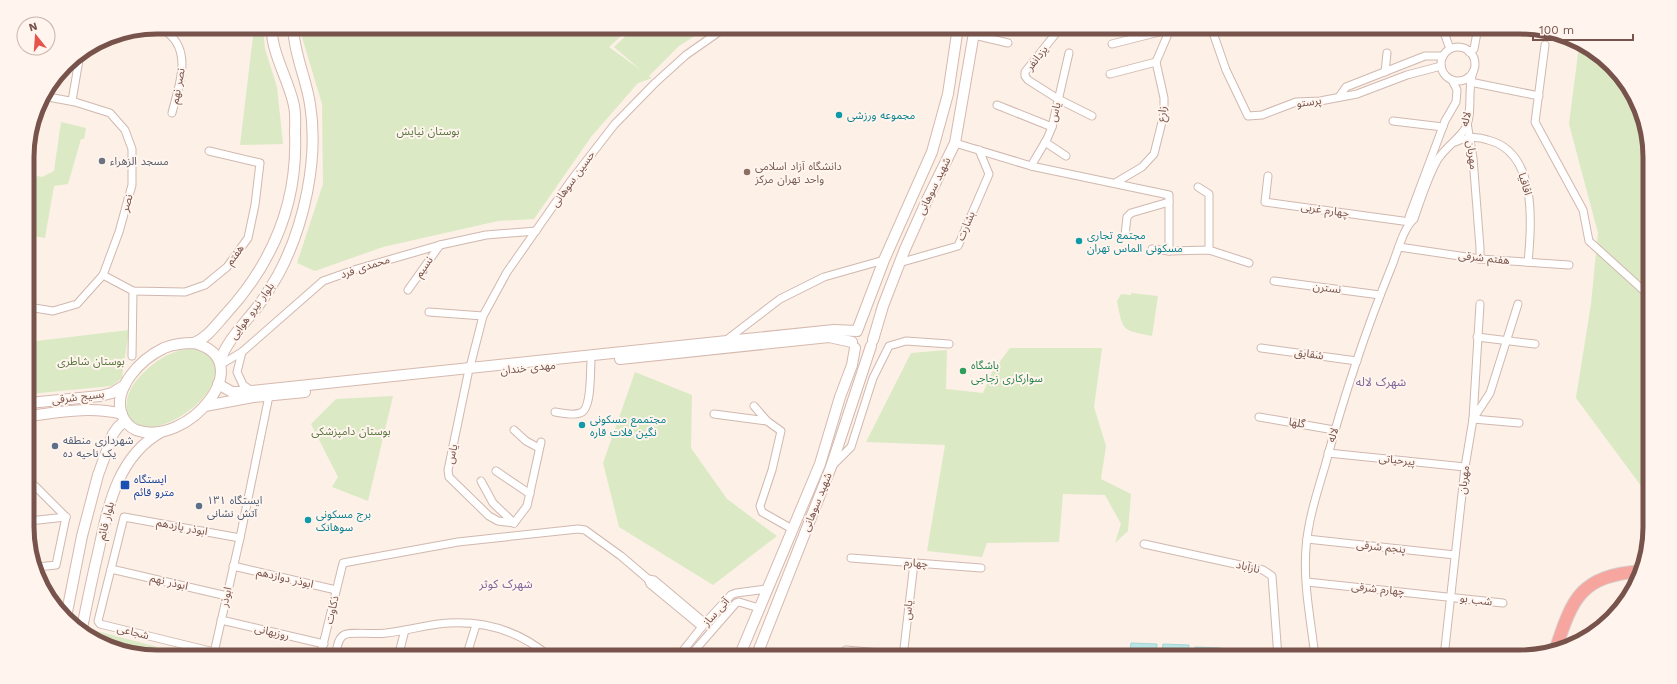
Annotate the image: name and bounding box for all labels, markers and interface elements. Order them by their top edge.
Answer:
north arrow [16,16,56,56]
scale bar [1533,16,1633,42]
text: N [27,20,39,34]
text: 100 m [1539,23,1574,37]
street label: یزدانفر [1023,43,1051,74]
street label: نصر نهم [168,67,190,105]
street label: پرستو [1296,94,1323,111]
street label: یاس [1046,101,1064,123]
street label: زارع [1155,105,1170,123]
place label: مجموعه ورزشی [847,109,916,122]
marker: مجموعه ورزشی [834,110,844,120]
street label: لاله [1458,110,1474,128]
park label: بوستان نیایش [397,125,459,138]
street label: مهربان [1464,140,1480,170]
street label: حسین سوهانی [548,148,598,210]
place label: مسجد الزهراء [110,155,169,168]
street label: شهید سوهانی [915,155,954,217]
marker: مسجد الزهراء [97,156,107,166]
place label: دانشگاه آزاد اسلامی واحد تهران مرکز [754,160,842,186]
marker: دانشگاه آزاد اسلامی واحد تهران مرکز [742,167,752,177]
street label: اقاقیا [1515,171,1535,197]
street label: نصر [118,193,136,214]
street label: چهارم غربی [1300,200,1350,221]
street label: بشارت [954,209,978,243]
place label: مجتمع تجاری مسکونی الماس تهران [1087,229,1183,255]
marker: مجتمع تجاری مسکونی الماس تهران [1074,236,1084,246]
street label: هفتم [223,242,248,269]
street label: هفتم شرقی [1458,249,1510,269]
street label: محمدی فرد [339,253,392,281]
street label: نسیم [412,254,437,281]
street label: بلوار نیرو هوایی [227,280,277,342]
street label: نسترن [1312,280,1342,296]
street label: شقایق [1294,346,1325,363]
park label: بوستان شاطری [57,355,125,368]
street label: مهدی خندان [500,359,557,377]
place label: باشگاه سواركاری زجاجی [971,359,1043,385]
marker: باشگاه سواركاری زجاجی [958,366,968,376]
district label: شهرک لاله [1356,375,1406,389]
street label: بسیج شرقی [51,387,105,408]
place label: مجتممع مسکونی نگین فلات قاره [590,413,666,439]
street label: گلها [1288,415,1307,431]
marker: مجتممع مسکونی نگین فلات قاره [577,420,587,430]
park label: بوستان دامپزشکی [311,425,391,439]
street label: لاله [1325,426,1341,444]
place label: شهرداری منطقه یک ناحیه ده [63,434,134,460]
marker: شهرداری منطقه یک ناحیه ده [50,441,60,451]
street label: یاس [444,443,460,465]
street label: پیرحیاتی [1378,452,1416,469]
street label: مهربان [1456,465,1472,495]
street label: شهید سوهانی [799,470,835,533]
place label: ایستگاه مترو قائم [134,473,174,501]
marker: ایستگاه مترو قائم [119,479,131,491]
place label: ایستگاه ۱۳۱ آتش نشانی [207,494,262,520]
street label: بلوار قائم [95,500,119,542]
marker: ایستگاه ۱۳۱ آتش نشانی [194,501,204,511]
place label: برج مسکونی سوهانک [316,508,371,534]
marker: برج مسکونی سوهانک [303,515,313,525]
street label: ابوذر یازدهم [155,516,209,540]
street label: پنجم شرقی [1355,538,1406,558]
street label: چهارم [903,556,929,571]
street label: نازآباد [1235,558,1261,576]
street label: ابوذر دوازدهم [255,565,315,593]
street label: ابوذر نهم [148,571,189,595]
district label: شهرک کوثر [478,577,533,591]
street label: چهارم شرقی [1351,580,1406,599]
street label: ابوذر [217,586,235,609]
street label: شب بو [1459,592,1493,609]
street label: ذکاوت [322,594,342,626]
street label: آتی ساز [699,595,733,630]
street label: یاس [901,599,916,621]
street label: شجاعی [116,622,151,642]
street label: روزبهانی [253,622,291,642]

